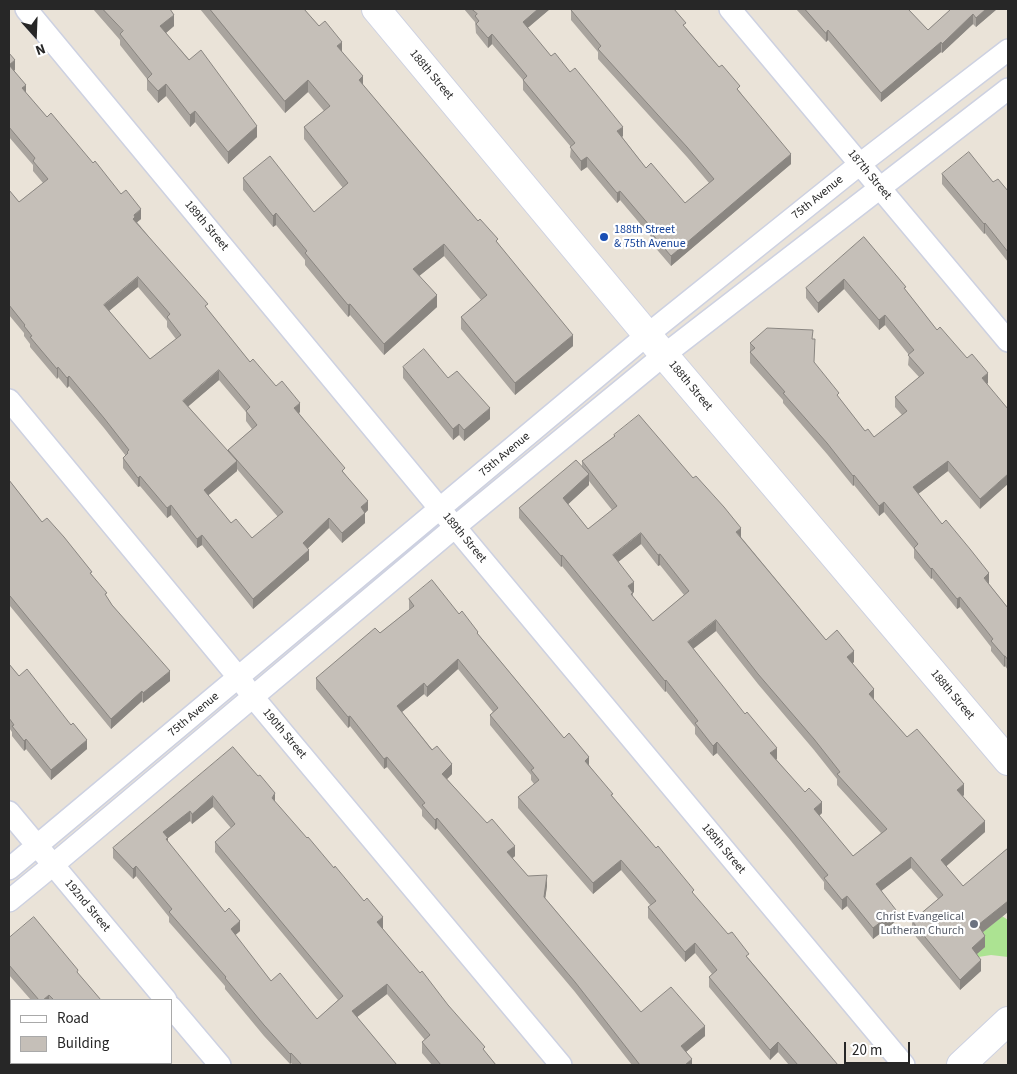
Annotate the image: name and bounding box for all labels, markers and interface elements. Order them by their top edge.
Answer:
north arrow [10,10,60,60]
text: N [32,38,48,60]
street label: 188th Street [406,47,456,103]
street label: 187th Street [844,147,894,203]
street label: 75th Avenue [789,173,847,223]
street label: 189th Street [181,198,231,254]
place label: 188th Street & 75th Avenue [614,223,686,251]
marker: 188th Street & 75th Avenue [598,231,610,243]
street label: 188th Street [665,358,715,414]
street label: 75th Avenue [477,430,533,480]
street label: 189th Street [439,510,489,566]
street label: 188th Street [927,667,977,723]
street label: 75th Avenue [166,690,222,740]
street label: 190th Street [259,706,309,762]
street label: 189th Street [698,821,748,877]
street label: 192nd Street [61,877,113,935]
place label: Christ Evangelical Lutheran Church [876,910,964,938]
marker: Christ Evangelical Lutheran Church [968,918,980,930]
legend [10,999,172,1064]
text: Road [57,1008,89,1029]
scale bar [847,1032,913,1064]
text: Building [57,1033,109,1054]
text: 20 m [852,1040,882,1061]

